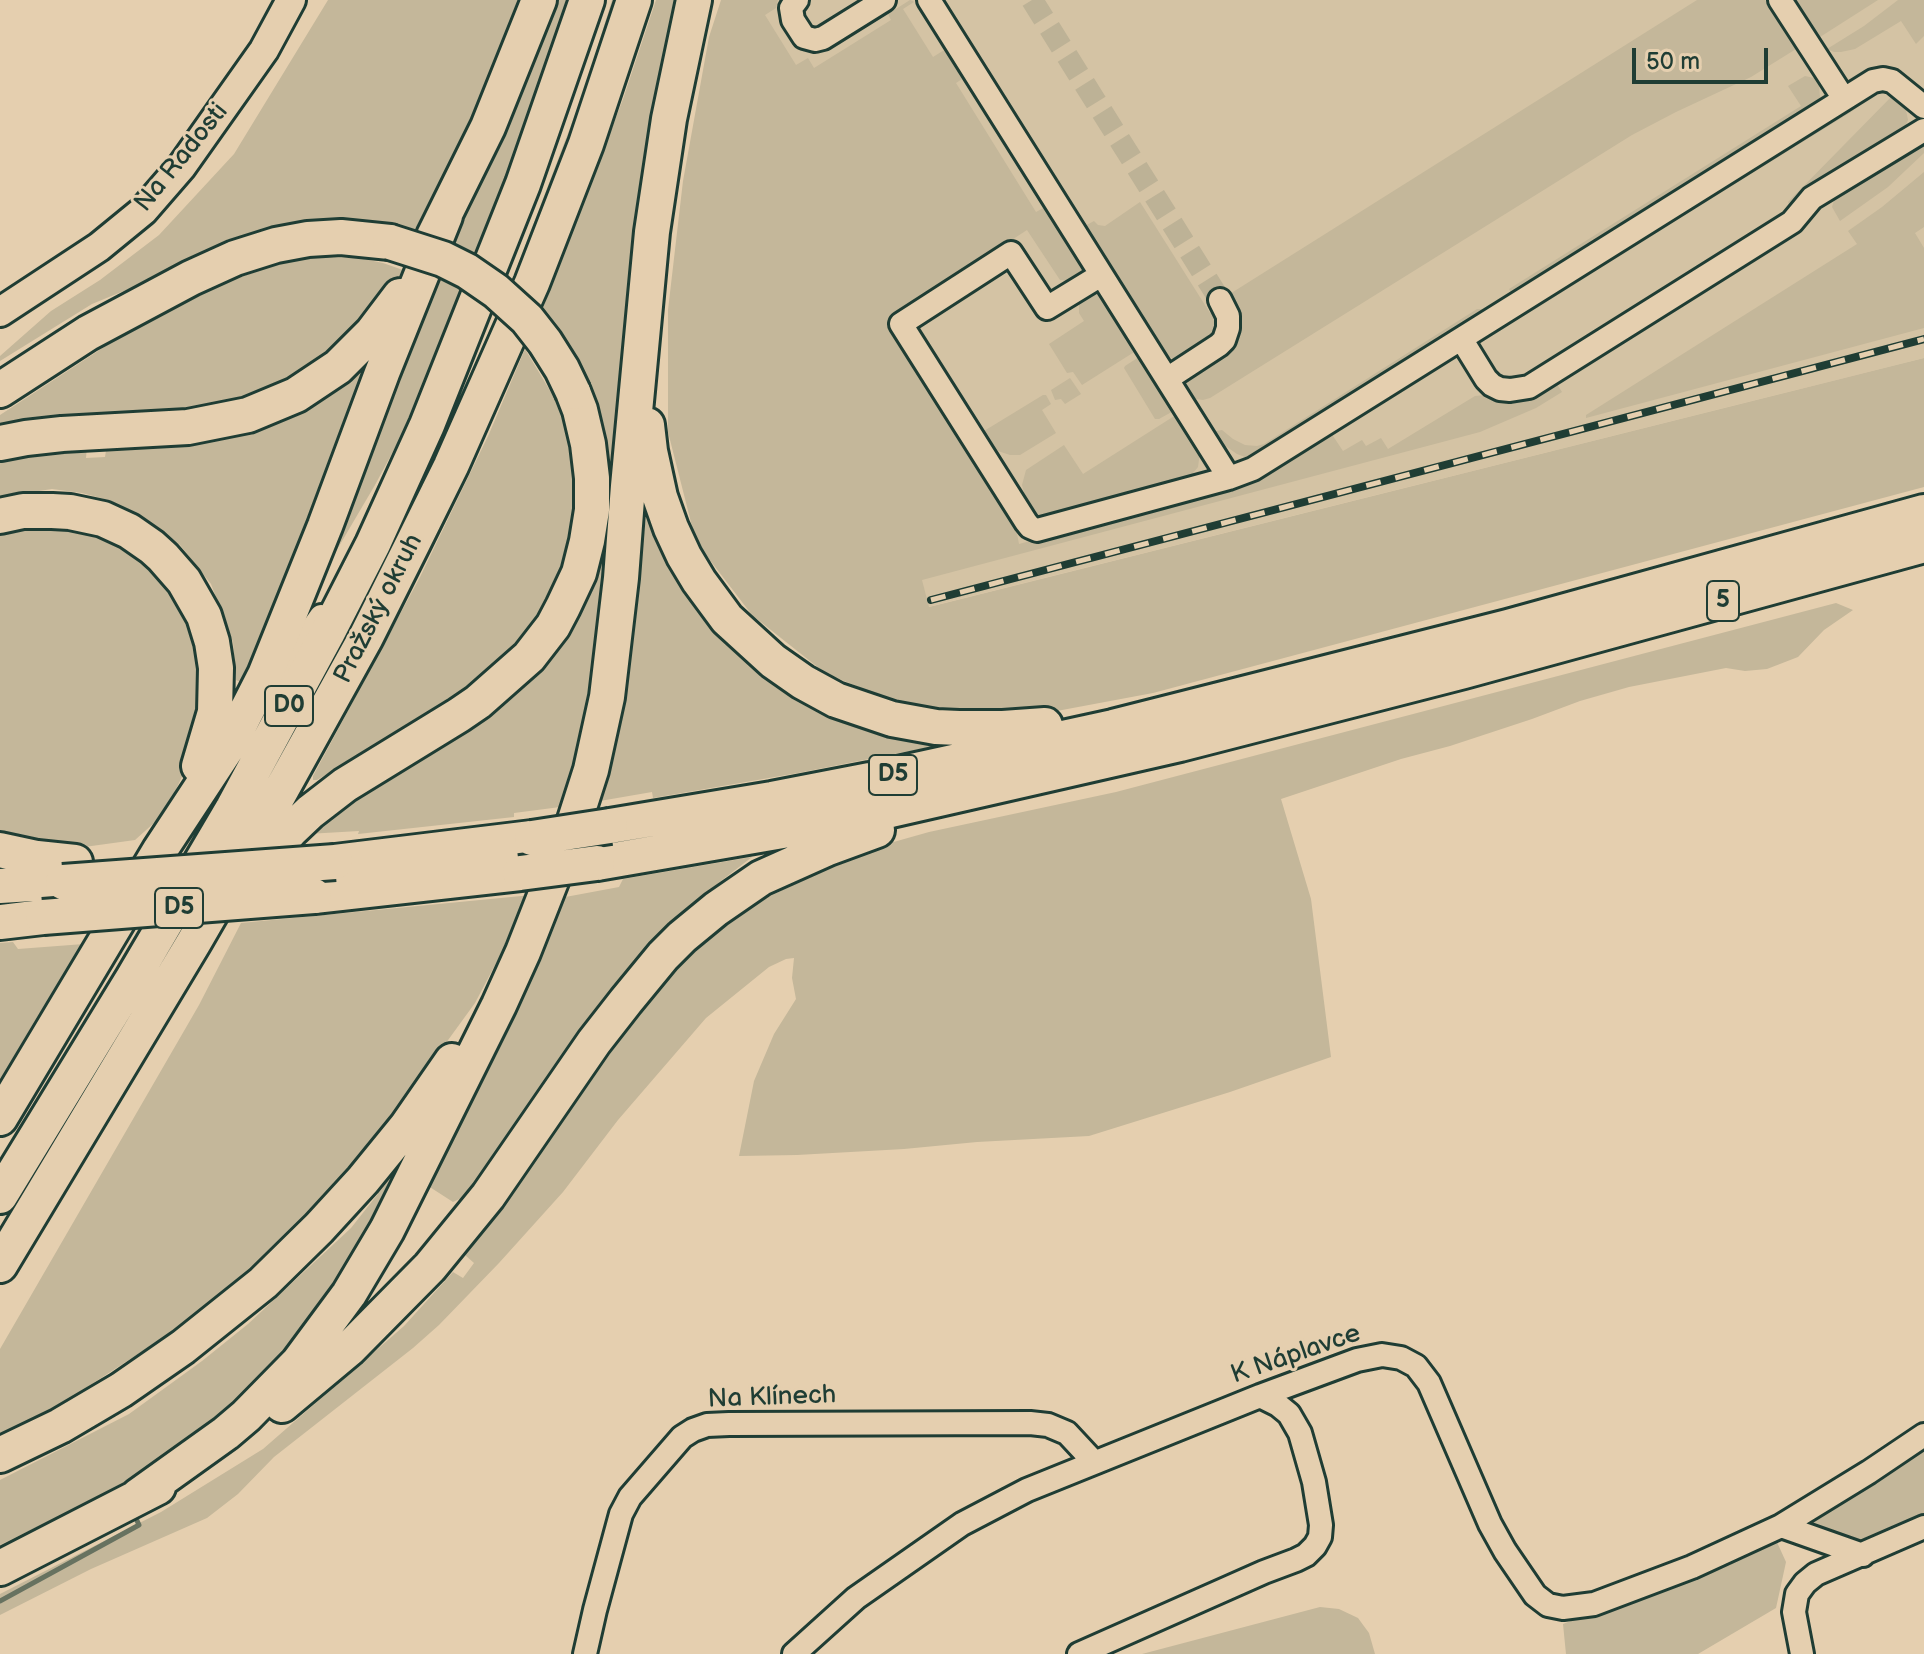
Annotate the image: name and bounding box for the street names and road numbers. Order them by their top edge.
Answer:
street label: Na Radosti [129,97,235,219]
street label: Pražský okruh [328,529,430,689]
road number: 5 [1707,581,1739,621]
road number: D0 [265,686,313,726]
road number: D5 [869,755,917,795]
road number: D5 [155,888,203,928]
street label: K Náplavce [1227,1318,1365,1392]
street label: Na Klínech [707,1380,837,1416]

